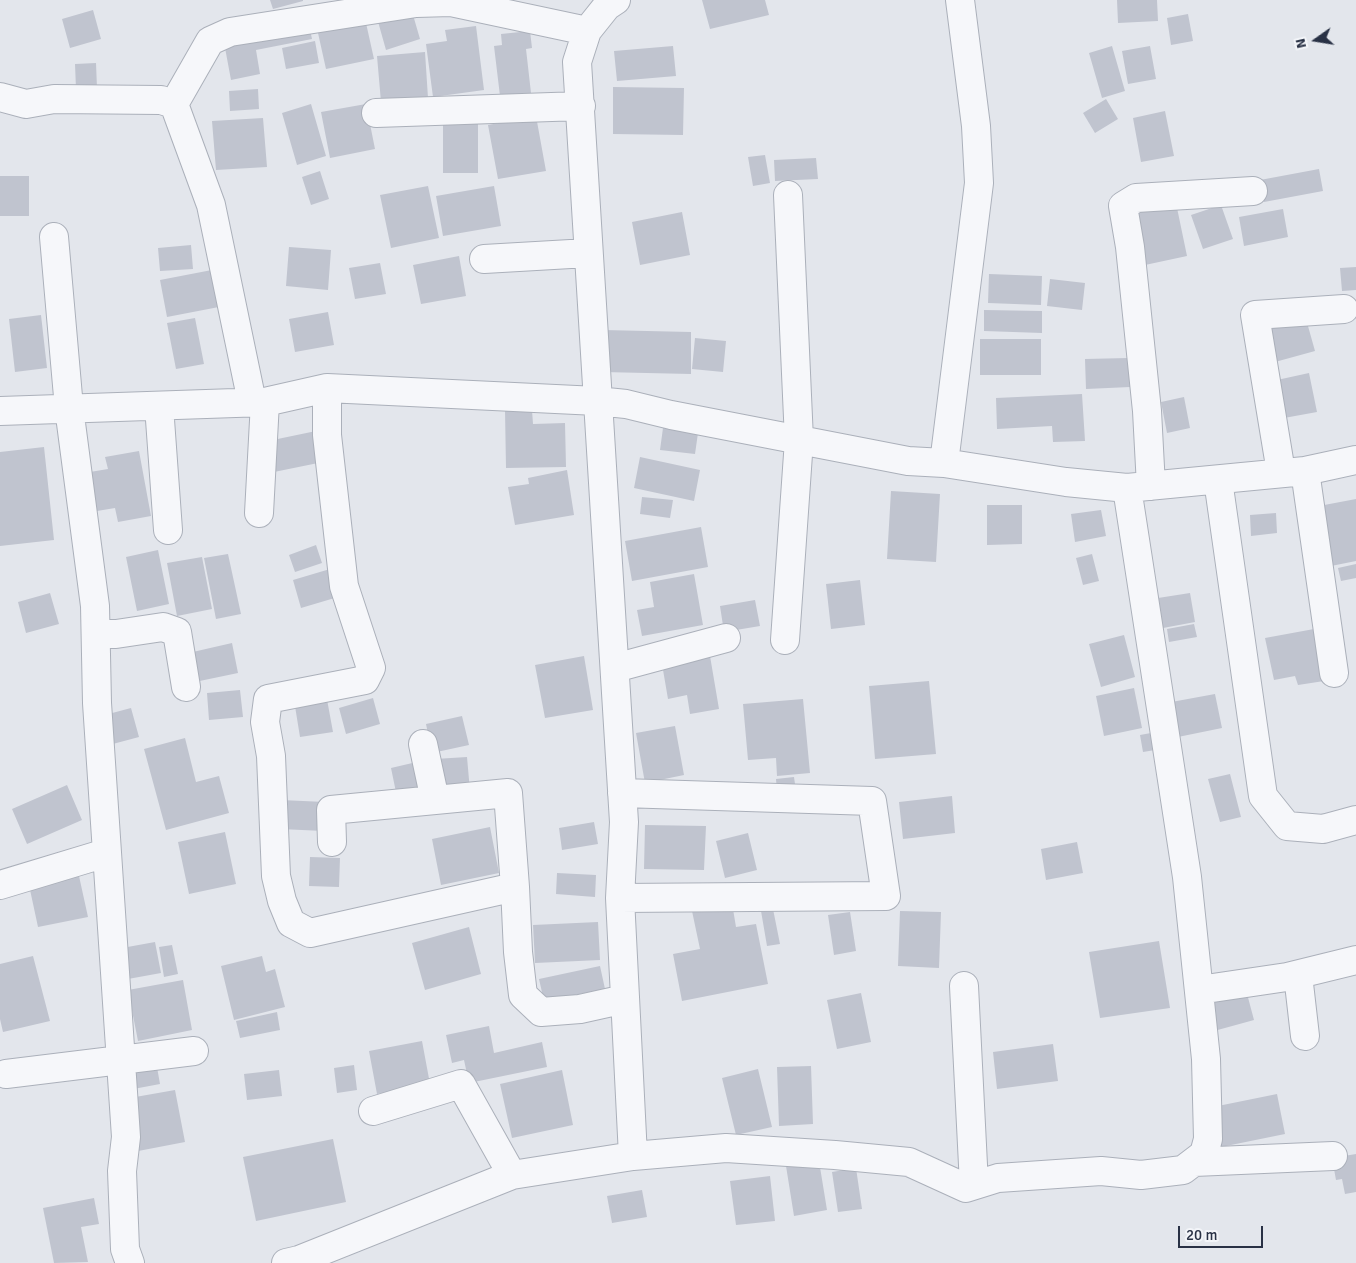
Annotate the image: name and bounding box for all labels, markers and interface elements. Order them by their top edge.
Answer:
north arrow [1291,15,1341,65]
text: N [1292,37,1310,50]
scale bar [1181,1216,1266,1248]
text: 20 m [1186,1226,1217,1244]

